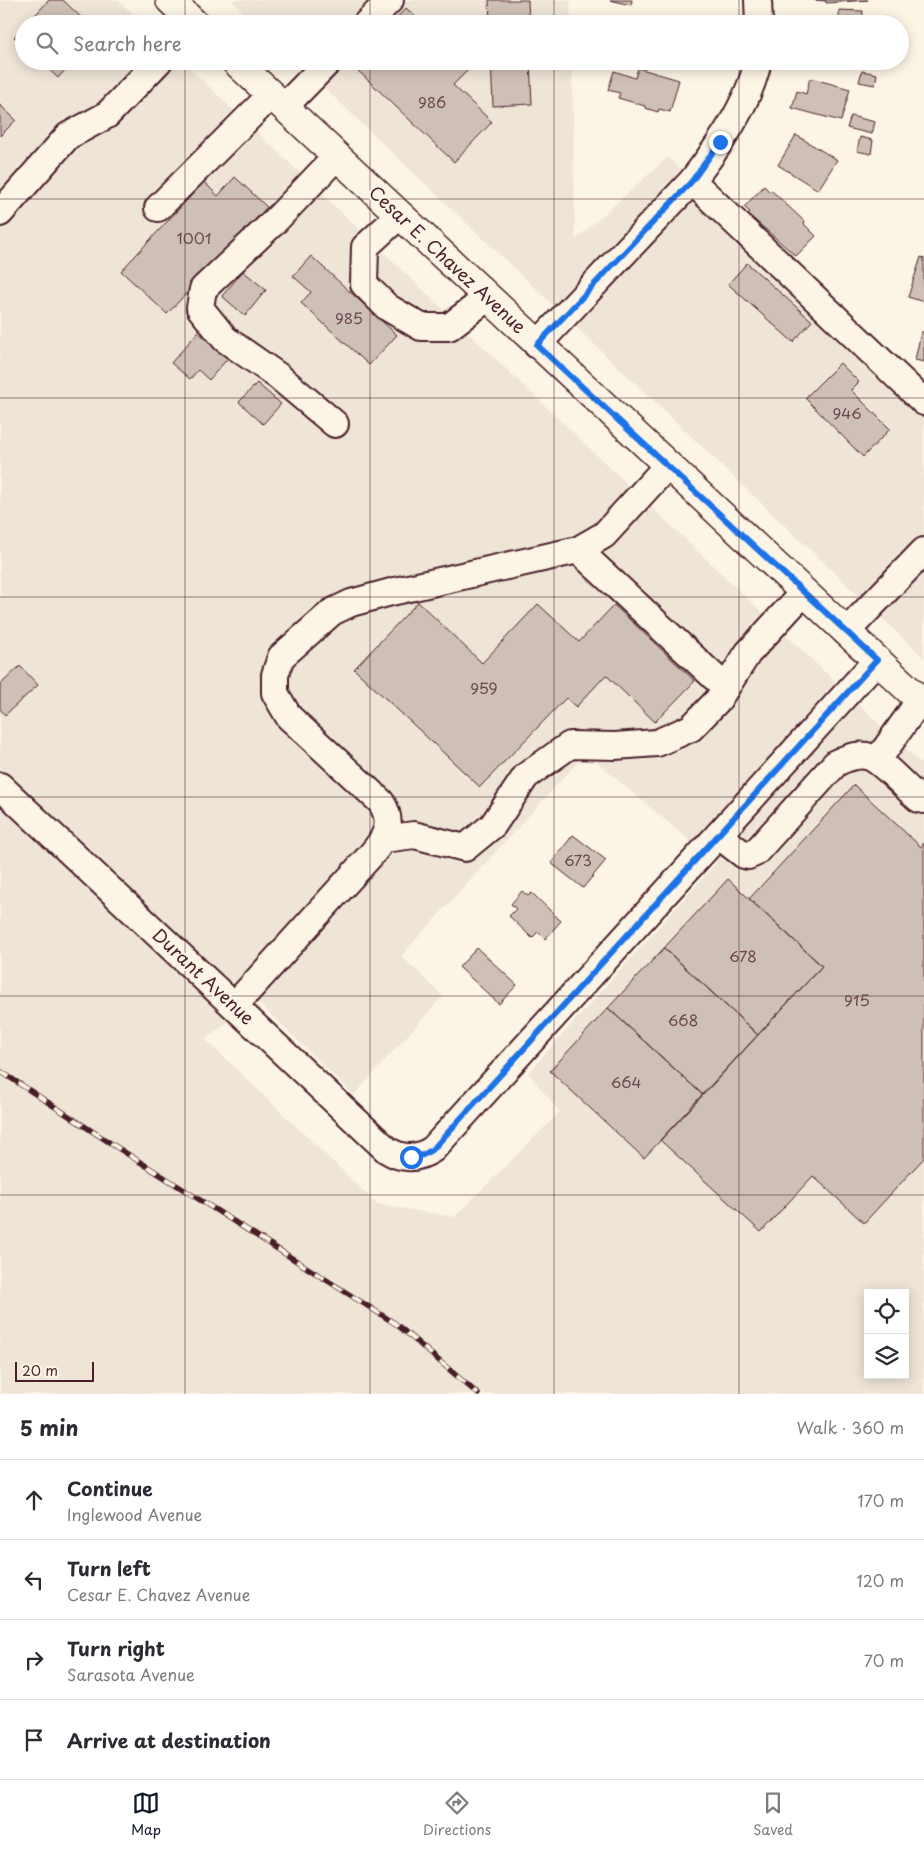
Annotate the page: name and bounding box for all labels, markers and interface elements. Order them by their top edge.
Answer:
search box [15,15,909,70]
icon: search [33,29,61,57]
text: Search here [73,29,182,57]
house number: 986 [418,90,446,113]
route end [709,131,732,154]
street label: Cesar E. Chavez Avenue [363,179,533,339]
house number: 1001 [177,226,211,249]
house number: 985 [335,306,363,329]
house number: 946 [832,401,862,424]
house number: 959 [470,676,498,699]
house number: 673 [564,848,592,871]
street label: Durant Avenue [147,921,261,1031]
house number: 678 [729,944,757,967]
house number: 915 [844,988,870,1011]
house number: 668 [668,1008,698,1031]
house number: 664 [611,1070,641,1093]
route start [400,1146,423,1169]
map controls [864,1289,909,1379]
button: locate [864,1289,909,1334]
button: layers [864,1334,909,1379]
scale bar [15,1359,94,1382]
text: 20 m [22,1360,58,1381]
text: 5 min [20,1411,78,1443]
text: Walk · 360 m [797,1415,904,1439]
text: Continue [67,1474,153,1502]
icon: ahead [20,1486,48,1514]
text: 170 m [858,1488,904,1512]
text: Inglewood Avenue [67,1502,202,1526]
text: Turn left [67,1554,151,1582]
icon: left [20,1566,48,1594]
text: 120 m [857,1568,904,1592]
text: Cesar E. Chavez Avenue [67,1582,250,1606]
text: Turn right [67,1634,165,1662]
icon: right [20,1646,48,1674]
text: 70 m [864,1648,904,1672]
text: Sarasota Avenue [67,1662,195,1686]
icon: arrive [20,1726,48,1754]
text: Arrive at destination [67,1726,271,1754]
tab: Map [131,1789,161,1840]
tab: Directions [423,1789,491,1840]
tab: Saved [753,1789,793,1840]

